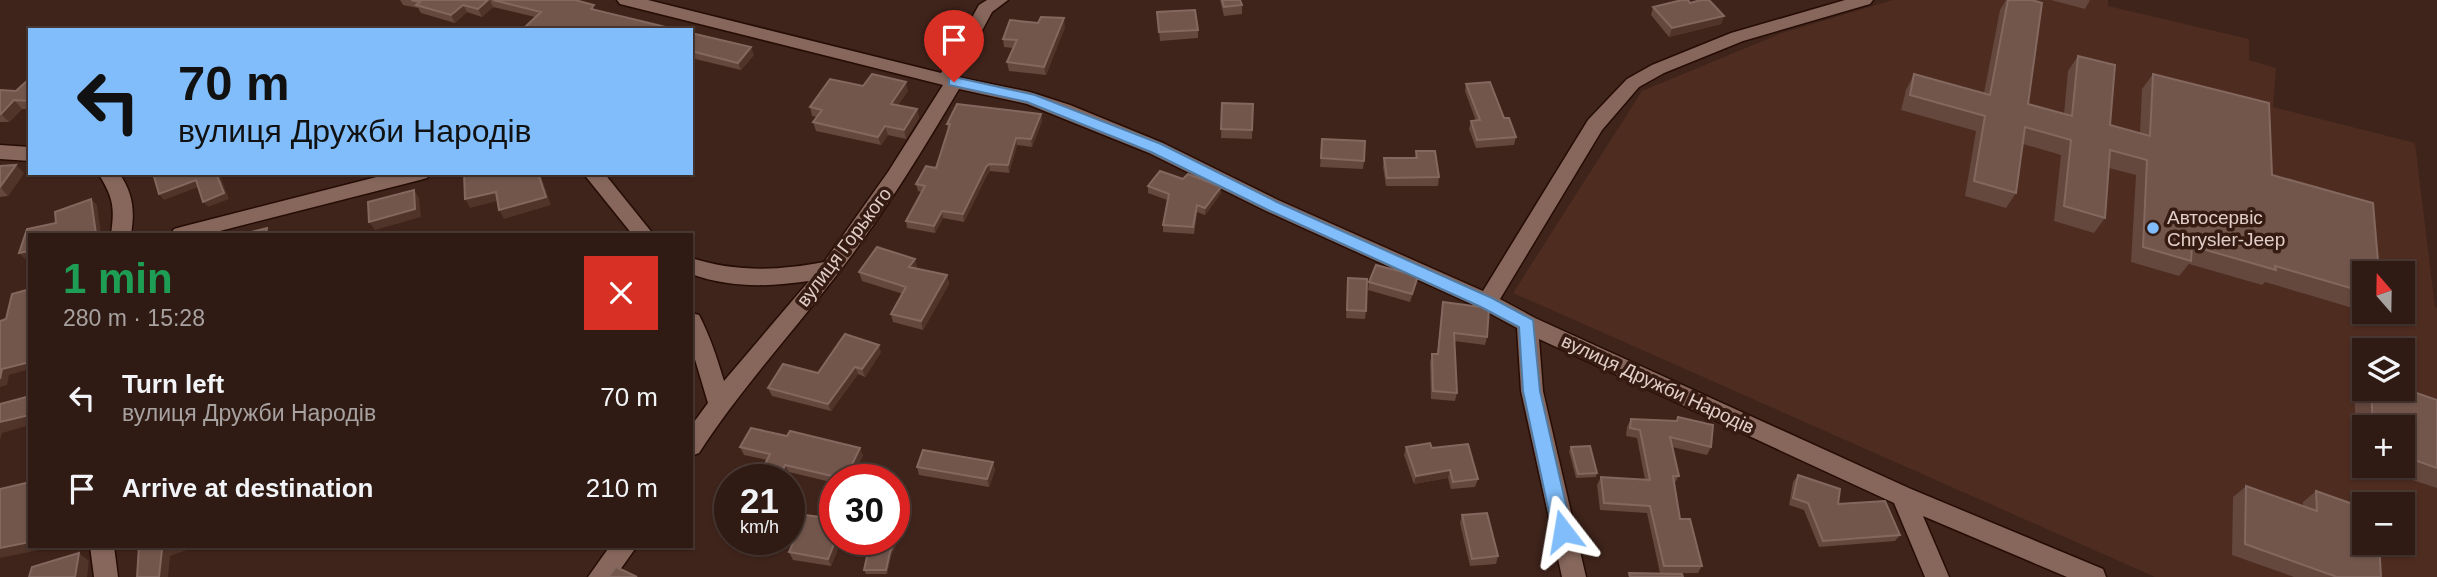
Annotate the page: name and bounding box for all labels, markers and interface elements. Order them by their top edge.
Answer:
pin [924,10,984,82]
icon: arrive [935,21,973,59]
icon: left [63,56,154,147]
text: 70 m [178,56,290,110]
text: вулиця Дружби Народів [178,113,532,149]
street label: вулиця Горького [793,184,895,310]
place label: Автосервіс Chrysler-Jeep [2167,207,2285,250]
marker: Автосервіс Chrysler-Jeep [2145,220,2161,236]
text: 1 min [63,255,173,302]
button: close [584,256,658,330]
north arrow [2352,261,2415,324]
map controls [2352,261,2415,555]
text: 280 m · 15:28 [63,305,205,331]
street label: вулиця Дружби Народів [1558,330,1758,438]
button: layers [2352,338,2415,401]
text: Turn left [122,369,224,399]
icon: left [63,379,101,417]
text: 70 m [600,382,658,412]
text: вулиця Дружби Народів [122,400,376,426]
button: + [2352,415,2415,478]
speed limit sign: 30 [819,464,910,555]
icon: arrive [63,470,101,508]
text: Arrive at destination [122,473,373,503]
text: 210 m [586,473,658,503]
text: 21 [740,481,779,520]
button: − [2352,492,2415,555]
position arrow [1526,494,1600,568]
text: km/h [740,517,779,537]

